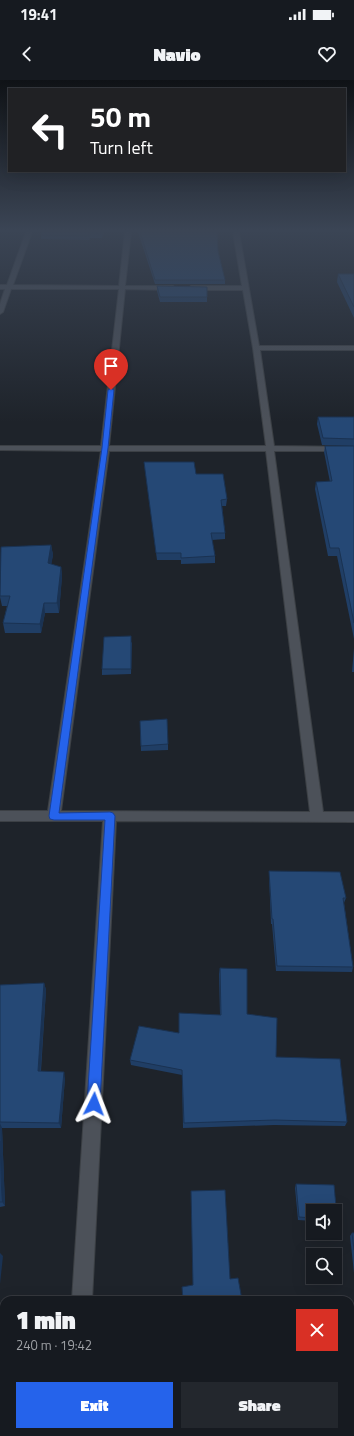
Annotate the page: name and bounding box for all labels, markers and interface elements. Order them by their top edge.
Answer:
text: 19:41 [20,3,57,26]
text: Navio [153,41,201,68]
icon: back [16,43,38,65]
icon: heart [316,43,338,65]
text: 50 m [90,95,151,138]
icon: left [24,104,76,156]
text: Turn left [90,134,153,161]
pin [94,349,128,390]
icon: arrive [100,355,122,377]
position arrow [73,1083,115,1125]
map controls [306,1204,342,1284]
button: sound [306,1204,342,1240]
button: search [306,1248,342,1284]
text: 1 min [16,1302,76,1338]
button: close [296,1309,338,1351]
text: 240 m · 19:42 [16,1335,92,1355]
button: Exit [16,1382,173,1428]
button: Share [181,1382,338,1428]

